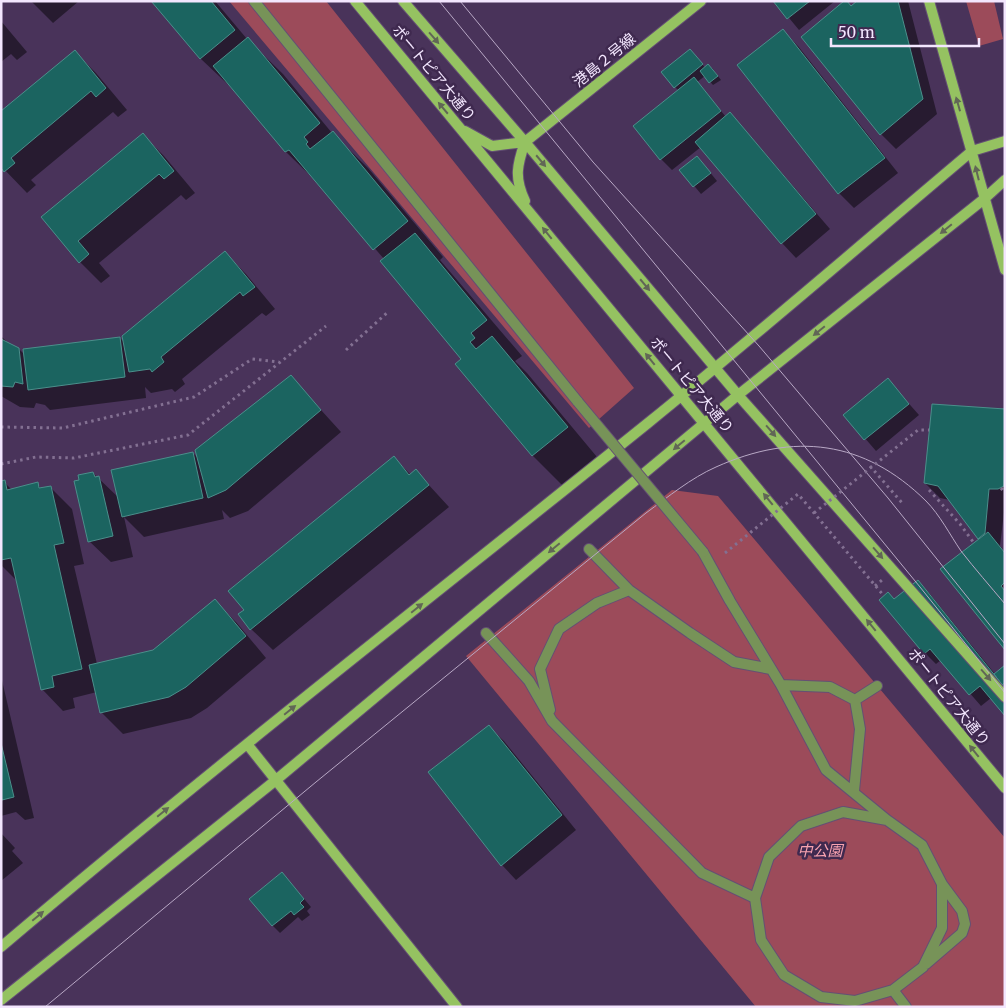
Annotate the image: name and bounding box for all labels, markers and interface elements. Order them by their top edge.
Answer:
scale bar [831,15,978,47]
street label: ポートピア大通り [388,21,480,125]
text: 50 m [838,23,875,42]
street label: 港島２号線 [569,29,639,91]
one-way arrow [429,31,440,44]
one-way arrow [954,97,962,112]
one-way arrow [438,102,449,115]
one-way arrow [535,154,546,167]
one-way arrow [973,165,981,180]
one-way arrow [940,224,953,235]
one-way arrow [541,227,552,240]
one-way arrow [640,279,651,292]
one-way arrow [812,325,825,336]
street label: ポートピア大通り [646,333,738,437]
one-way arrow [644,352,655,365]
one-way arrow [765,425,776,438]
one-way arrow [673,439,686,450]
one-way arrow [762,493,773,506]
one-way arrow [548,543,561,554]
one-way arrow [872,547,884,559]
one-way arrow [410,603,423,614]
one-way arrow [865,619,876,632]
street label: ポートピア大通り [904,644,994,750]
one-way arrow [980,669,992,681]
one-way arrow [283,704,296,715]
one-way arrow [968,744,979,757]
one-way arrow [157,806,170,817]
park label: 中公園 [797,841,844,860]
one-way arrow [32,910,45,921]

